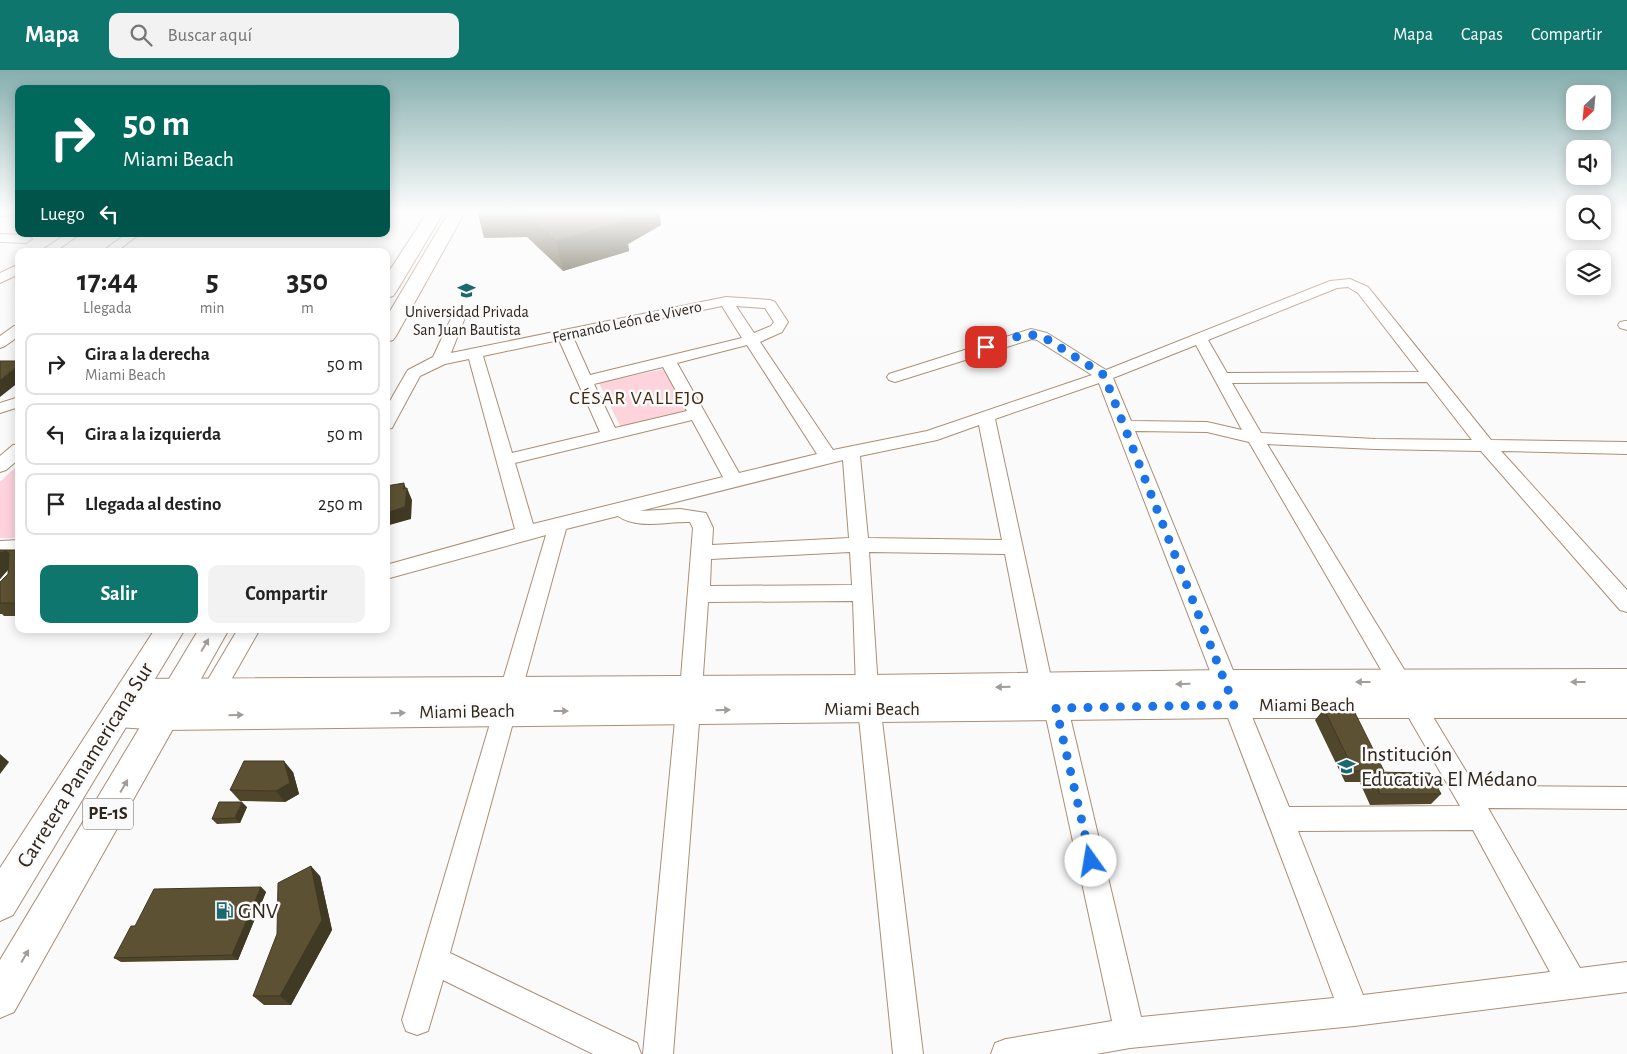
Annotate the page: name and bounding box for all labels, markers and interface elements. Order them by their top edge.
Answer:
search box [109,13,459,58]
icon: search [127,21,155,49]
text: Mapa [25,23,79,47]
text: Buscar aquí [167,26,252,45]
text: Mapa [1393,26,1433,44]
text: Capas [1461,26,1503,44]
text: Compartir [1531,26,1602,44]
north arrow [1566,85,1611,130]
map controls [1566,85,1611,295]
icon: right [40,105,105,170]
text: 50 m [123,107,190,142]
button: sound [1566,140,1611,185]
text: Miami Beach [123,148,234,170]
button: search [1566,195,1611,240]
icon: left [95,200,123,228]
text: Luego [40,205,85,224]
button: layers [1566,250,1611,295]
text: 17:44 [77,266,138,296]
text: 5 [206,266,219,296]
text: 350 [287,266,328,296]
school or university icon: Universidad Privada San Juan Bautista [457,281,477,301]
street label: Fernando León de Vivero [551,298,703,346]
text: Llegada [83,300,132,316]
text: min [200,300,225,316]
text: m [301,300,314,316]
place label: Universidad Privada San Juan Bautista [405,304,529,338]
pin [965,326,1007,368]
icon: arrive [972,333,1000,361]
text: Gira a la derecha [85,345,210,364]
icon: right [42,350,70,378]
text: 50 m [327,355,363,374]
text: Miami Beach [85,367,166,383]
district label: CÉSAR VALLEJO [569,387,705,408]
icon: left [42,420,70,448]
text: Gira a la izquierda [85,425,221,444]
text: 50 m [327,425,363,444]
icon: arrive [42,490,70,518]
text: Llegada al destino [85,495,222,514]
text: 250 m [318,495,363,514]
button: Salir [40,565,198,623]
button: Compartir [208,565,365,623]
one-way arrow [201,637,209,652]
street label: Carretera Panamericana Sur [13,659,157,871]
one-way arrow [1355,678,1371,686]
one-way arrow [1570,678,1586,686]
one-way arrow [1175,680,1191,688]
one-way arrow [995,683,1011,691]
street label: Miami Beach [1259,696,1355,715]
street label: Miami Beach [824,700,920,719]
street label: Miami Beach [419,702,515,722]
one-way arrow [715,706,731,714]
one-way arrow [553,707,569,715]
one-way arrow [390,709,406,717]
one-way arrow [228,710,244,718]
place label: Institución Educativa El Médano [1361,743,1537,790]
school or university icon: Institución Educativa El Médano [1337,757,1357,777]
one-way arrow [120,778,128,793]
road number: PE-1S [83,799,133,830]
position arrow [1064,834,1116,886]
place label: GNV [238,900,279,922]
fuel station icon: GNV [214,901,234,921]
one-way arrow [20,950,29,963]

